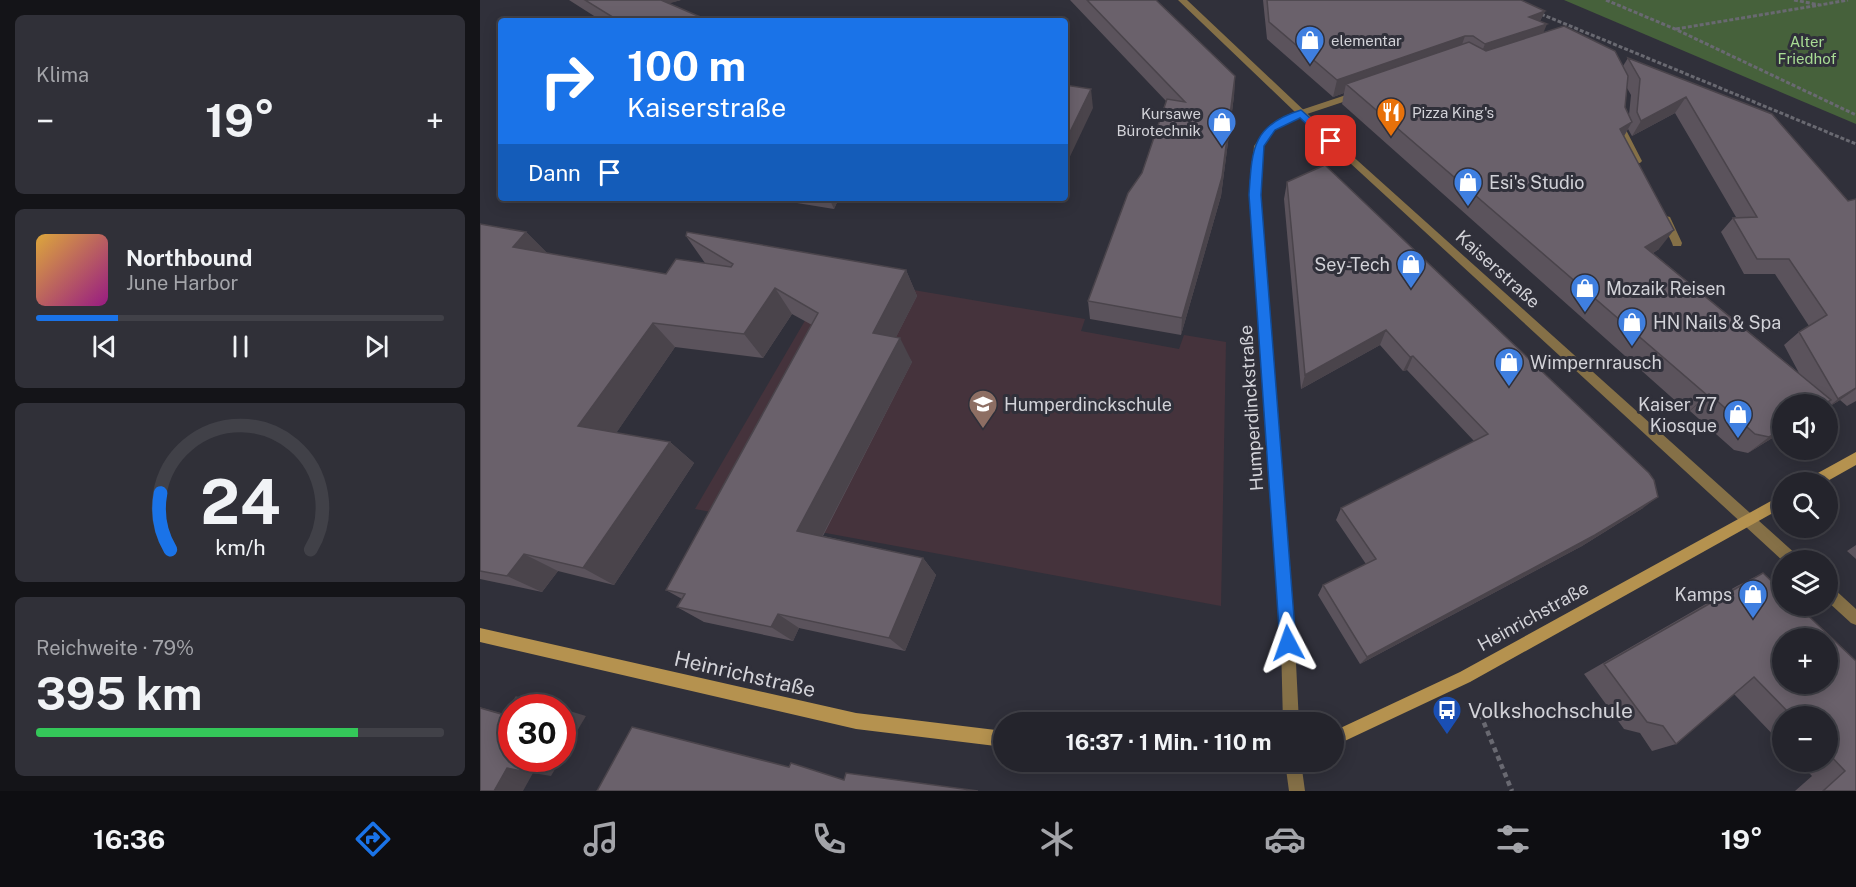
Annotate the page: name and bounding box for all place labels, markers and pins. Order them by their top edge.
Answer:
shop icon: elementar [1294,24,1326,66]
place label: elementar [1331,32,1402,49]
restaurant icon: Pizza King's [1375,96,1407,138]
place label: Pizza King's [1412,104,1494,121]
place label: Kursawe Bürotechnik [1117,105,1201,139]
shop icon: Kursawe Bürotechnik [1206,106,1238,148]
pin [1305,115,1356,166]
shop icon: Esi's Studio [1452,166,1484,208]
place label: Esi's Studio [1489,172,1585,193]
shop icon: Sey-Tech [1395,248,1427,290]
place label: Sey-Tech [1314,254,1390,275]
shop icon: Mozaik Reisen [1569,272,1601,314]
place label: Mozaik Reisen [1606,278,1726,299]
shop icon: HN Nails & Spa [1616,306,1648,348]
place label: HN Nails & Spa [1653,312,1781,333]
shop icon: Wimpernrausch [1493,346,1525,388]
place label: Wimpernrausch [1530,352,1662,373]
school or university icon: Humperdinckschule [967,388,999,430]
place label: Humperdinckschule [1004,394,1172,415]
place label: Kaiser 77 Kiosque [1638,394,1717,436]
shop icon: Kaiser 77 Kiosque [1722,398,1754,440]
shop icon: Kamps [1737,578,1769,620]
place label: Kamps [1675,584,1732,605]
bus stop icon: Volkshochschule [1431,694,1463,736]
place label: Volkshochschule [1468,698,1633,723]

